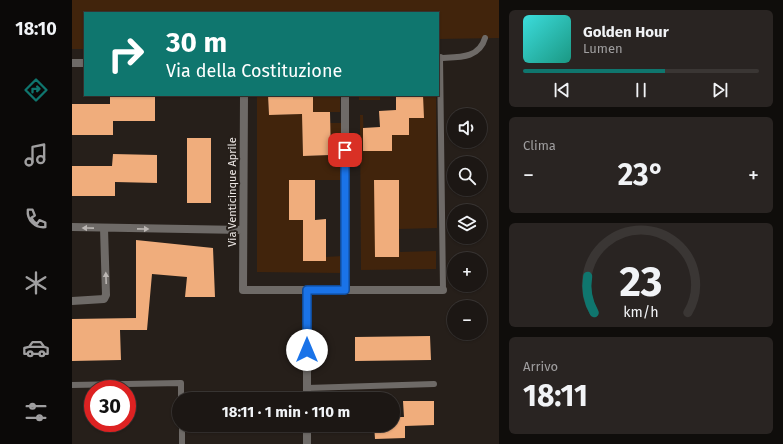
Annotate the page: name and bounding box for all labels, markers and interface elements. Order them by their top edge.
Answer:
text: 18:10 [15,18,57,40]
text: Golden Hour [583,23,669,41]
text: 30 m [166,26,227,59]
icon: right [100,28,152,80]
text: Lumen [583,41,623,56]
text: Via della Costituzione [166,60,342,82]
icon: directions [22,76,50,104]
icon: previous [551,79,573,101]
icon: pause [630,79,652,101]
icon: next [709,79,731,101]
map controls [447,108,487,340]
button: sound [447,108,487,148]
pin [328,133,362,167]
street label: Via Venticinque Aprile [226,137,239,247]
text: Clima [523,138,556,153]
icon: arrive [334,139,356,161]
icon: music [22,141,50,169]
button: search [447,156,487,196]
text: 23° [618,157,664,193]
text: − [523,162,534,189]
text: + [748,162,759,189]
button: layers [447,204,487,244]
icon: phone [22,205,50,233]
one-way arrow [81,225,94,231]
one-way arrow [137,226,150,232]
button: + [447,252,487,292]
text: 23 [620,257,662,307]
icon: climate [22,269,50,297]
one-way arrow [103,271,109,284]
button: − [447,300,487,340]
text: km/h [623,304,659,321]
position arrow [286,329,328,371]
icon: car [22,334,50,362]
text: Arrivo [523,359,558,374]
text: 18:11 [523,378,588,414]
speed limit sign: 30 [84,380,136,432]
icon: filters [22,398,50,426]
text: 18:11 · 1 min · 110 m [222,403,350,421]

